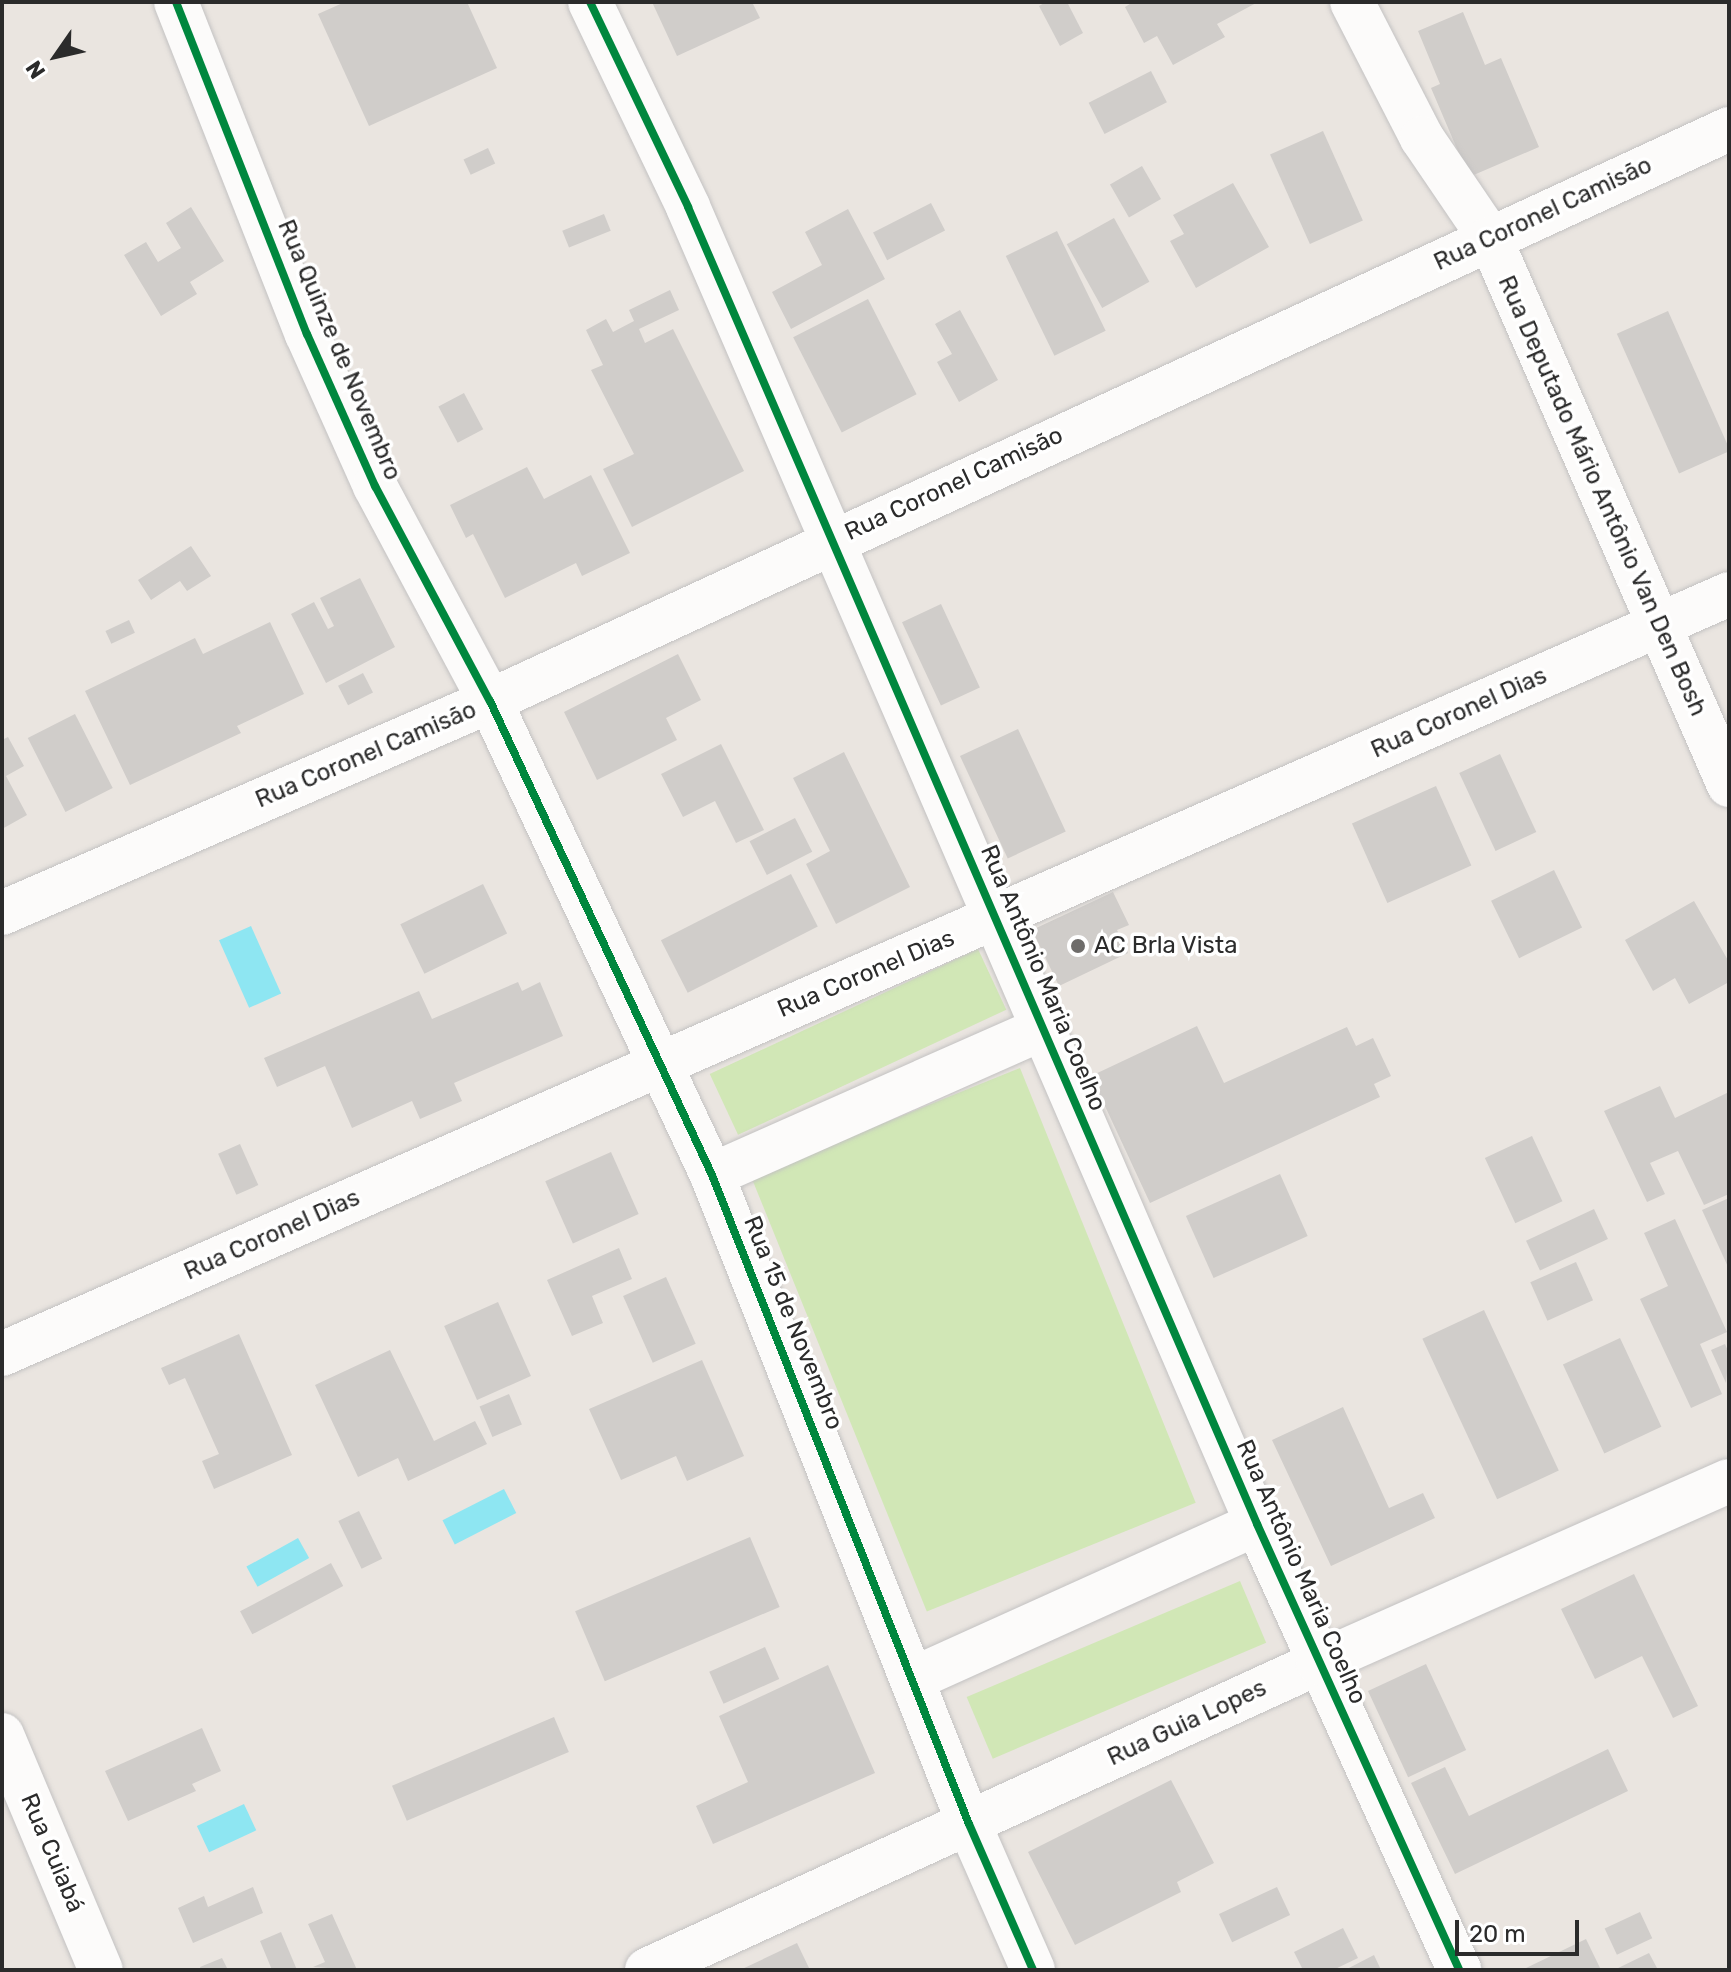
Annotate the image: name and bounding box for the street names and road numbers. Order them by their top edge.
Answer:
street label: Rua Coronel Camisão [1429,151,1657,277]
street label: Rua Quinze de Novembro [271,216,407,484]
street label: Rua Deputado Mário Antônio Van Den Bosh [1491,271,1713,721]
street label: Rua Coronel Camisão [840,421,1068,547]
street label: Rua Coronel Dias [1367,661,1551,765]
street label: Rua Coronel Camisão [251,695,481,815]
street label: Rua Antônio Maria Coelho [974,840,1112,1116]
street label: Rua Coronel Dias [773,924,959,1024]
street label: Rua Coronel Dias [180,1183,364,1287]
street label: Rua 15 de Novembro [737,1212,849,1434]
street label: Rua Antônio Maria Coelho [1230,1435,1372,1709]
street label: Rua Guia Lopes [1103,1674,1271,1772]
street label: Rua Cuiabá [14,1789,90,1917]

